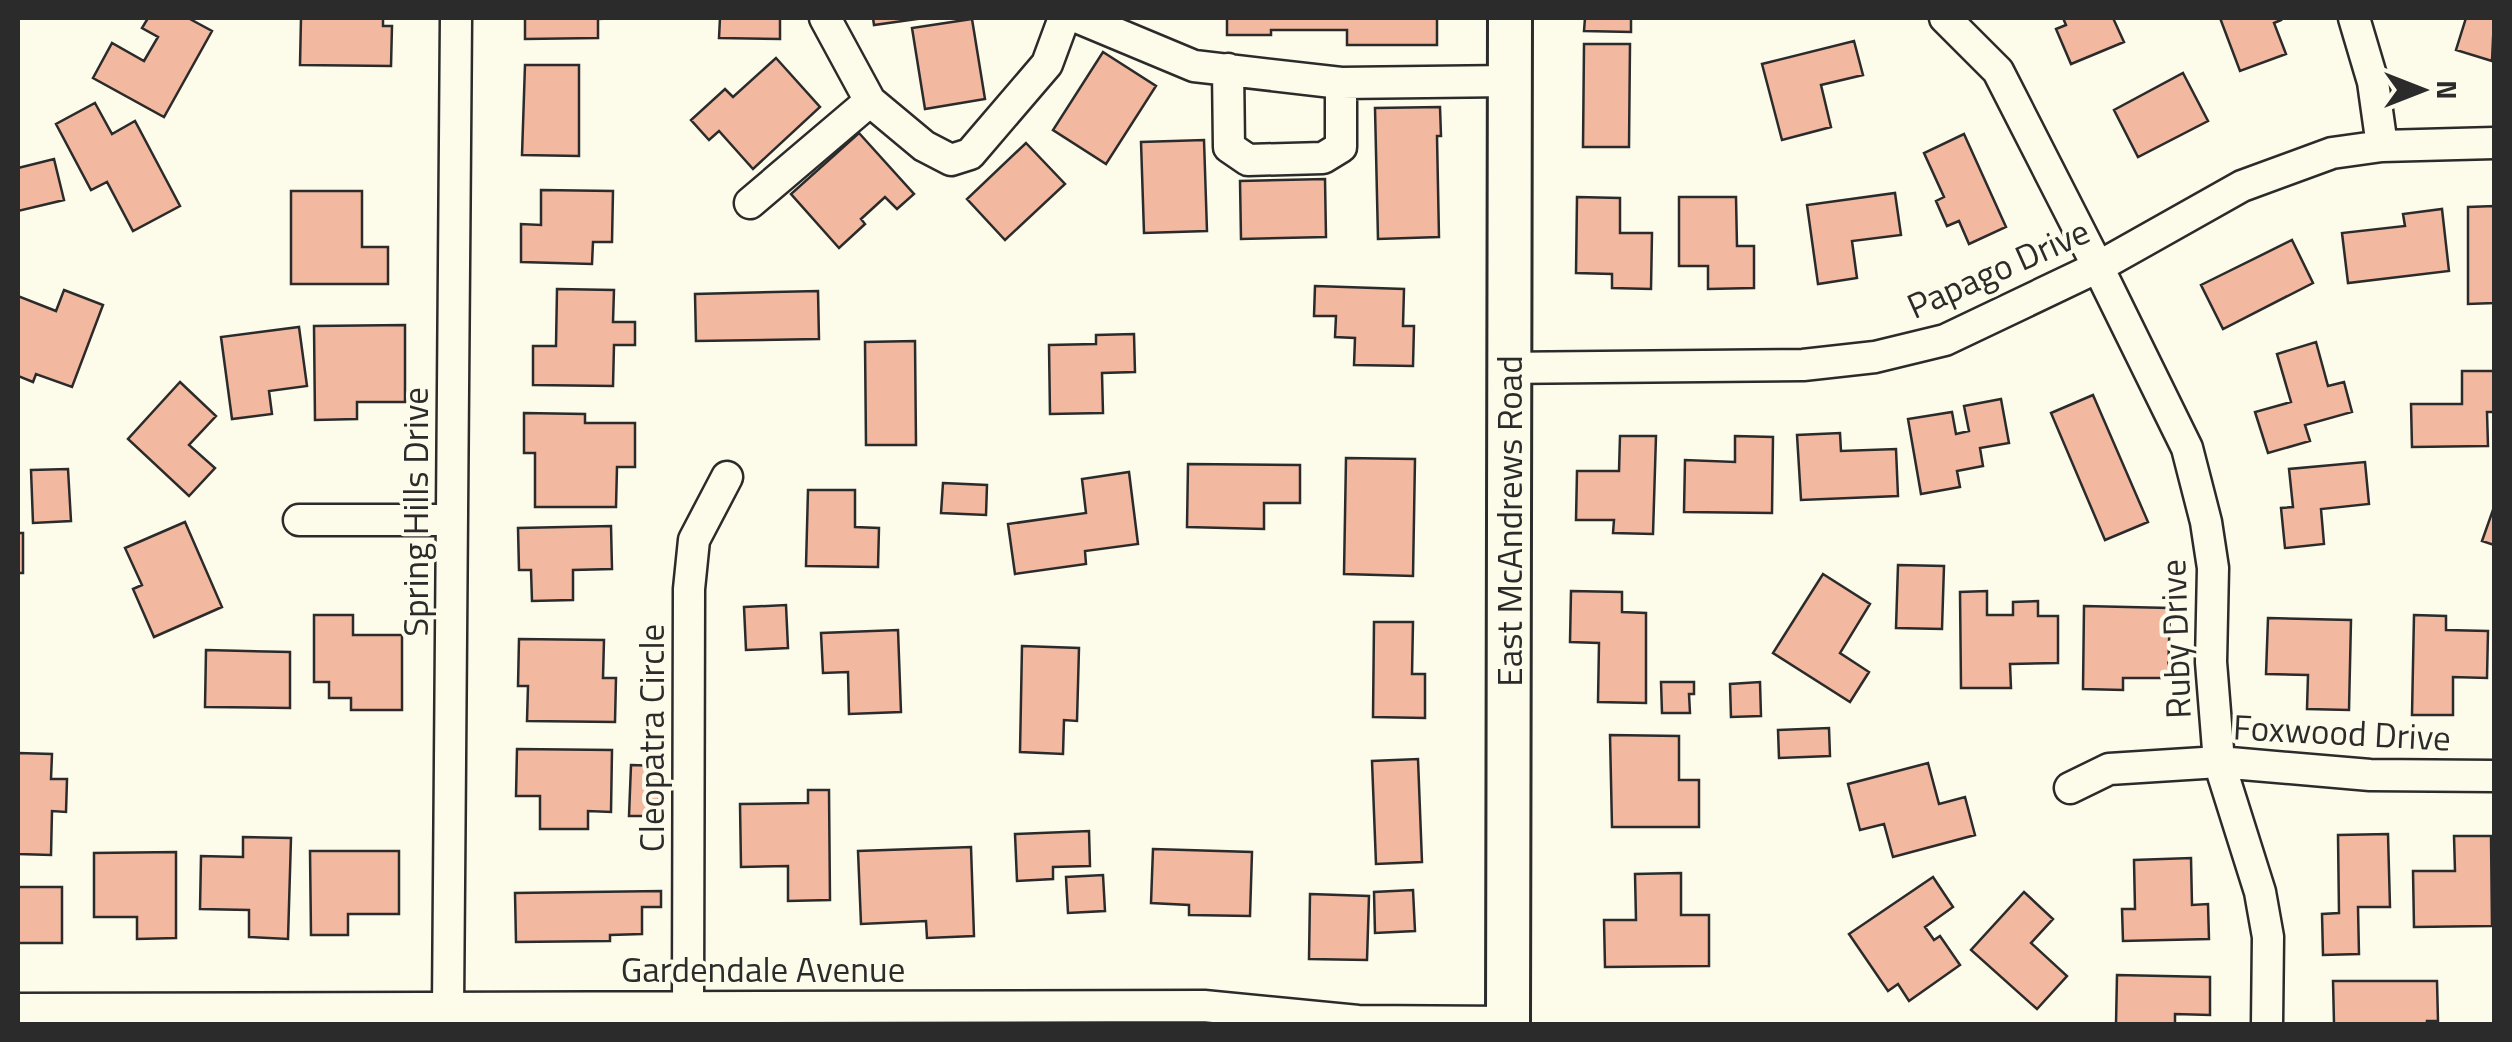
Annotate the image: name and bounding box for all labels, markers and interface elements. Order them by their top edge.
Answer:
north arrow [2372,40,2472,140]
text: N [2426,80,2469,100]
street label: Papago Drive [1898,204,2098,332]
street label: East McAndrews Road [1482,355,1536,687]
street label: Spring Hills Drive [388,387,442,637]
street label: Ruby Drive [2145,558,2205,720]
street label: Cleopatra Circle [624,624,678,852]
street label: Foxwood Drive [2232,699,2452,765]
street label: Gardendale Avenue [621,942,905,996]

